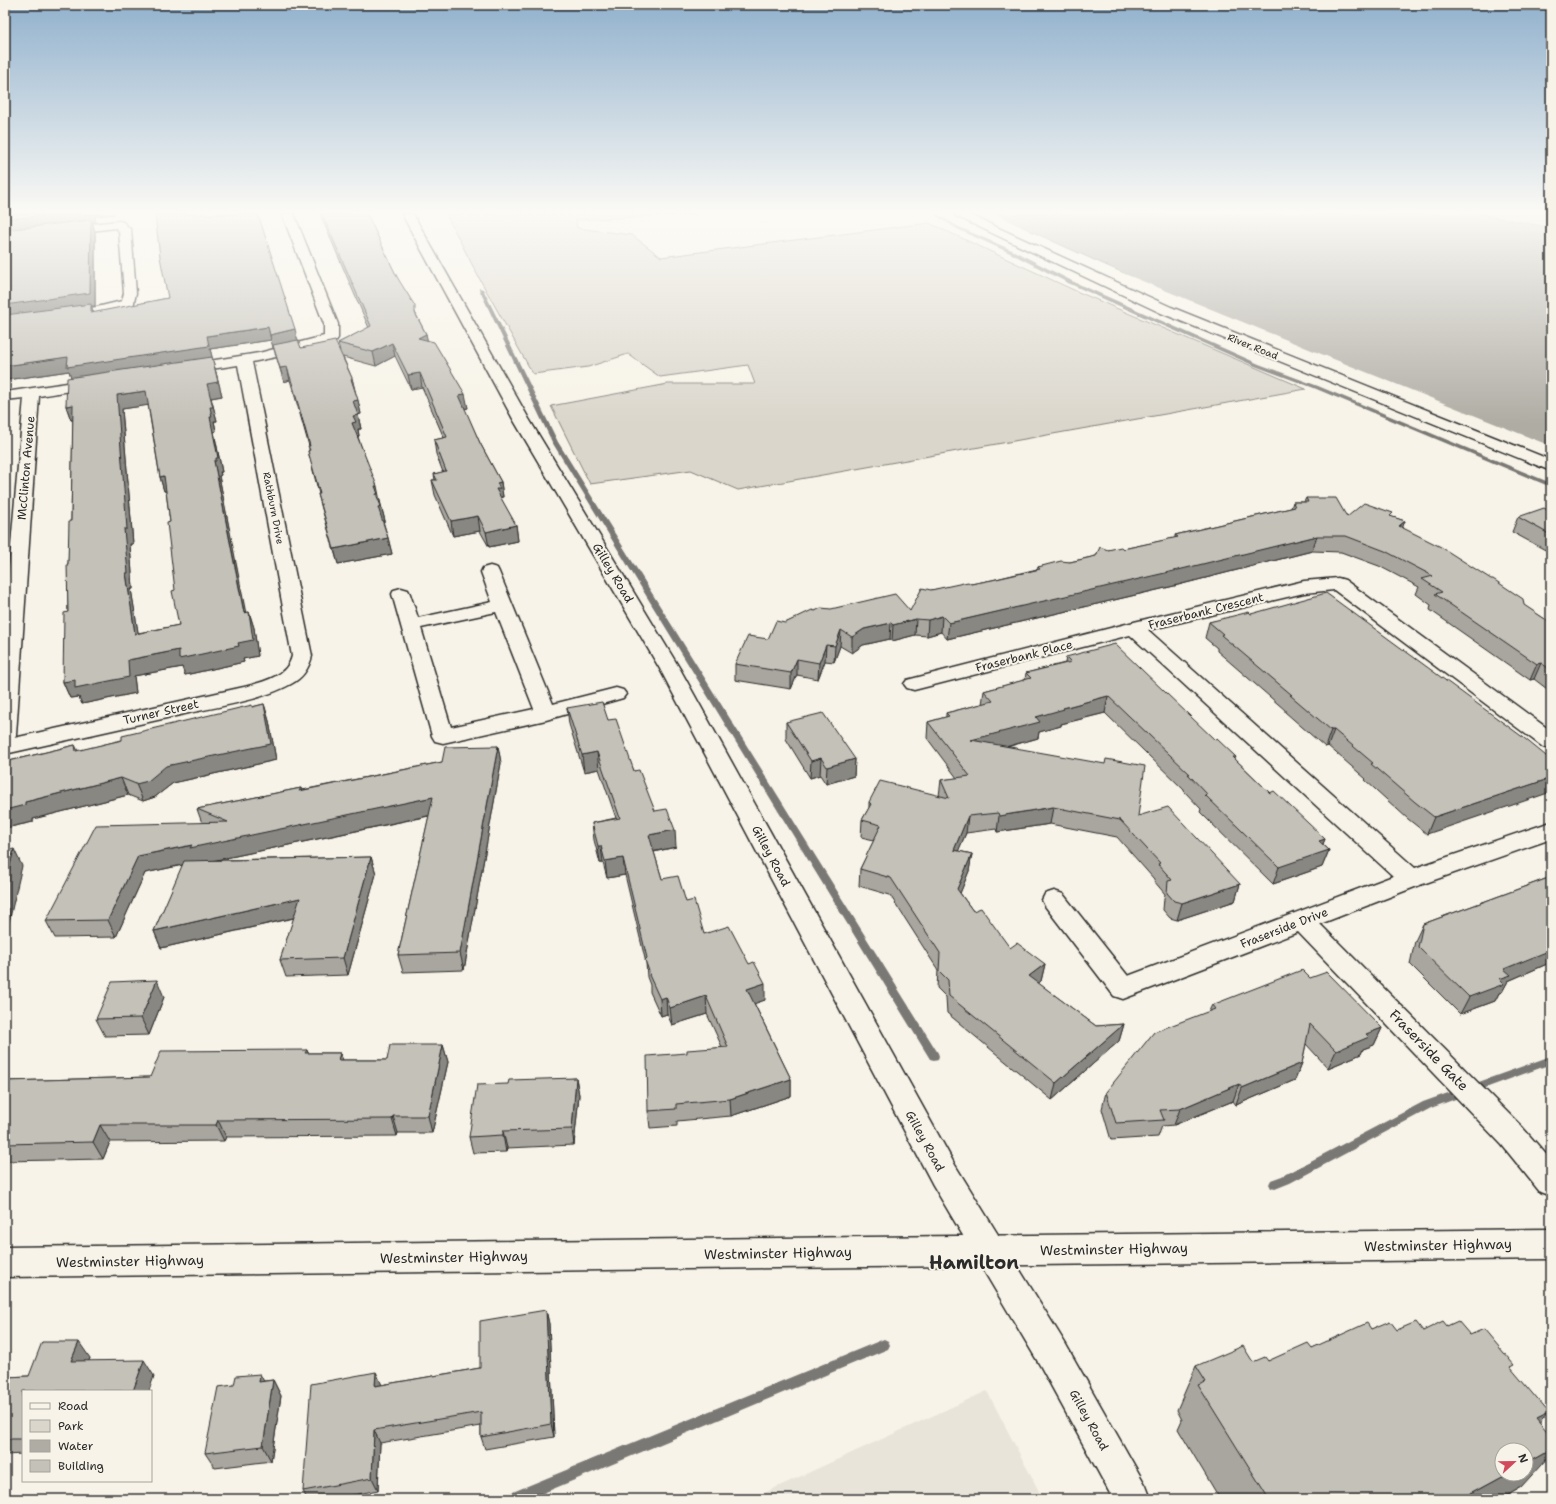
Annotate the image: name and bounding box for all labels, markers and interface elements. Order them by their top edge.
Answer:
street label: River Road [1226,330,1281,363]
street label: McClinton Avenue [13,415,39,521]
street label: Rathburn Drive [260,471,287,546]
street label: Gilley Road [589,540,637,606]
street label: Fraserbank Crescent [1147,589,1265,633]
street label: Fraserbank Place [974,636,1074,676]
street label: Turner Street [122,696,200,728]
street label: Gilley Road [748,823,794,890]
street label: Fraserside Drive [1238,904,1330,952]
street label: Fraserside Gate [1385,1005,1473,1095]
street label: Gilley Road [902,1108,948,1175]
street label: Westminster Highway [1364,1235,1512,1255]
street label: Westminster Highway [1040,1239,1188,1259]
street label: Westminster Highway [704,1243,852,1263]
street label: Westminster Highway [380,1247,528,1267]
district label: Hamilton [929,1250,1019,1275]
street label: Westminster Highway [56,1251,204,1271]
street label: Gilley Road [1066,1387,1112,1454]
legend [22,1390,152,1482]
text: Road [58,1398,89,1414]
text: Park [58,1418,84,1434]
text: Water [58,1438,94,1454]
north arrow [1494,1442,1534,1482]
text: N [1514,1452,1532,1466]
text: Building [58,1458,104,1474]

